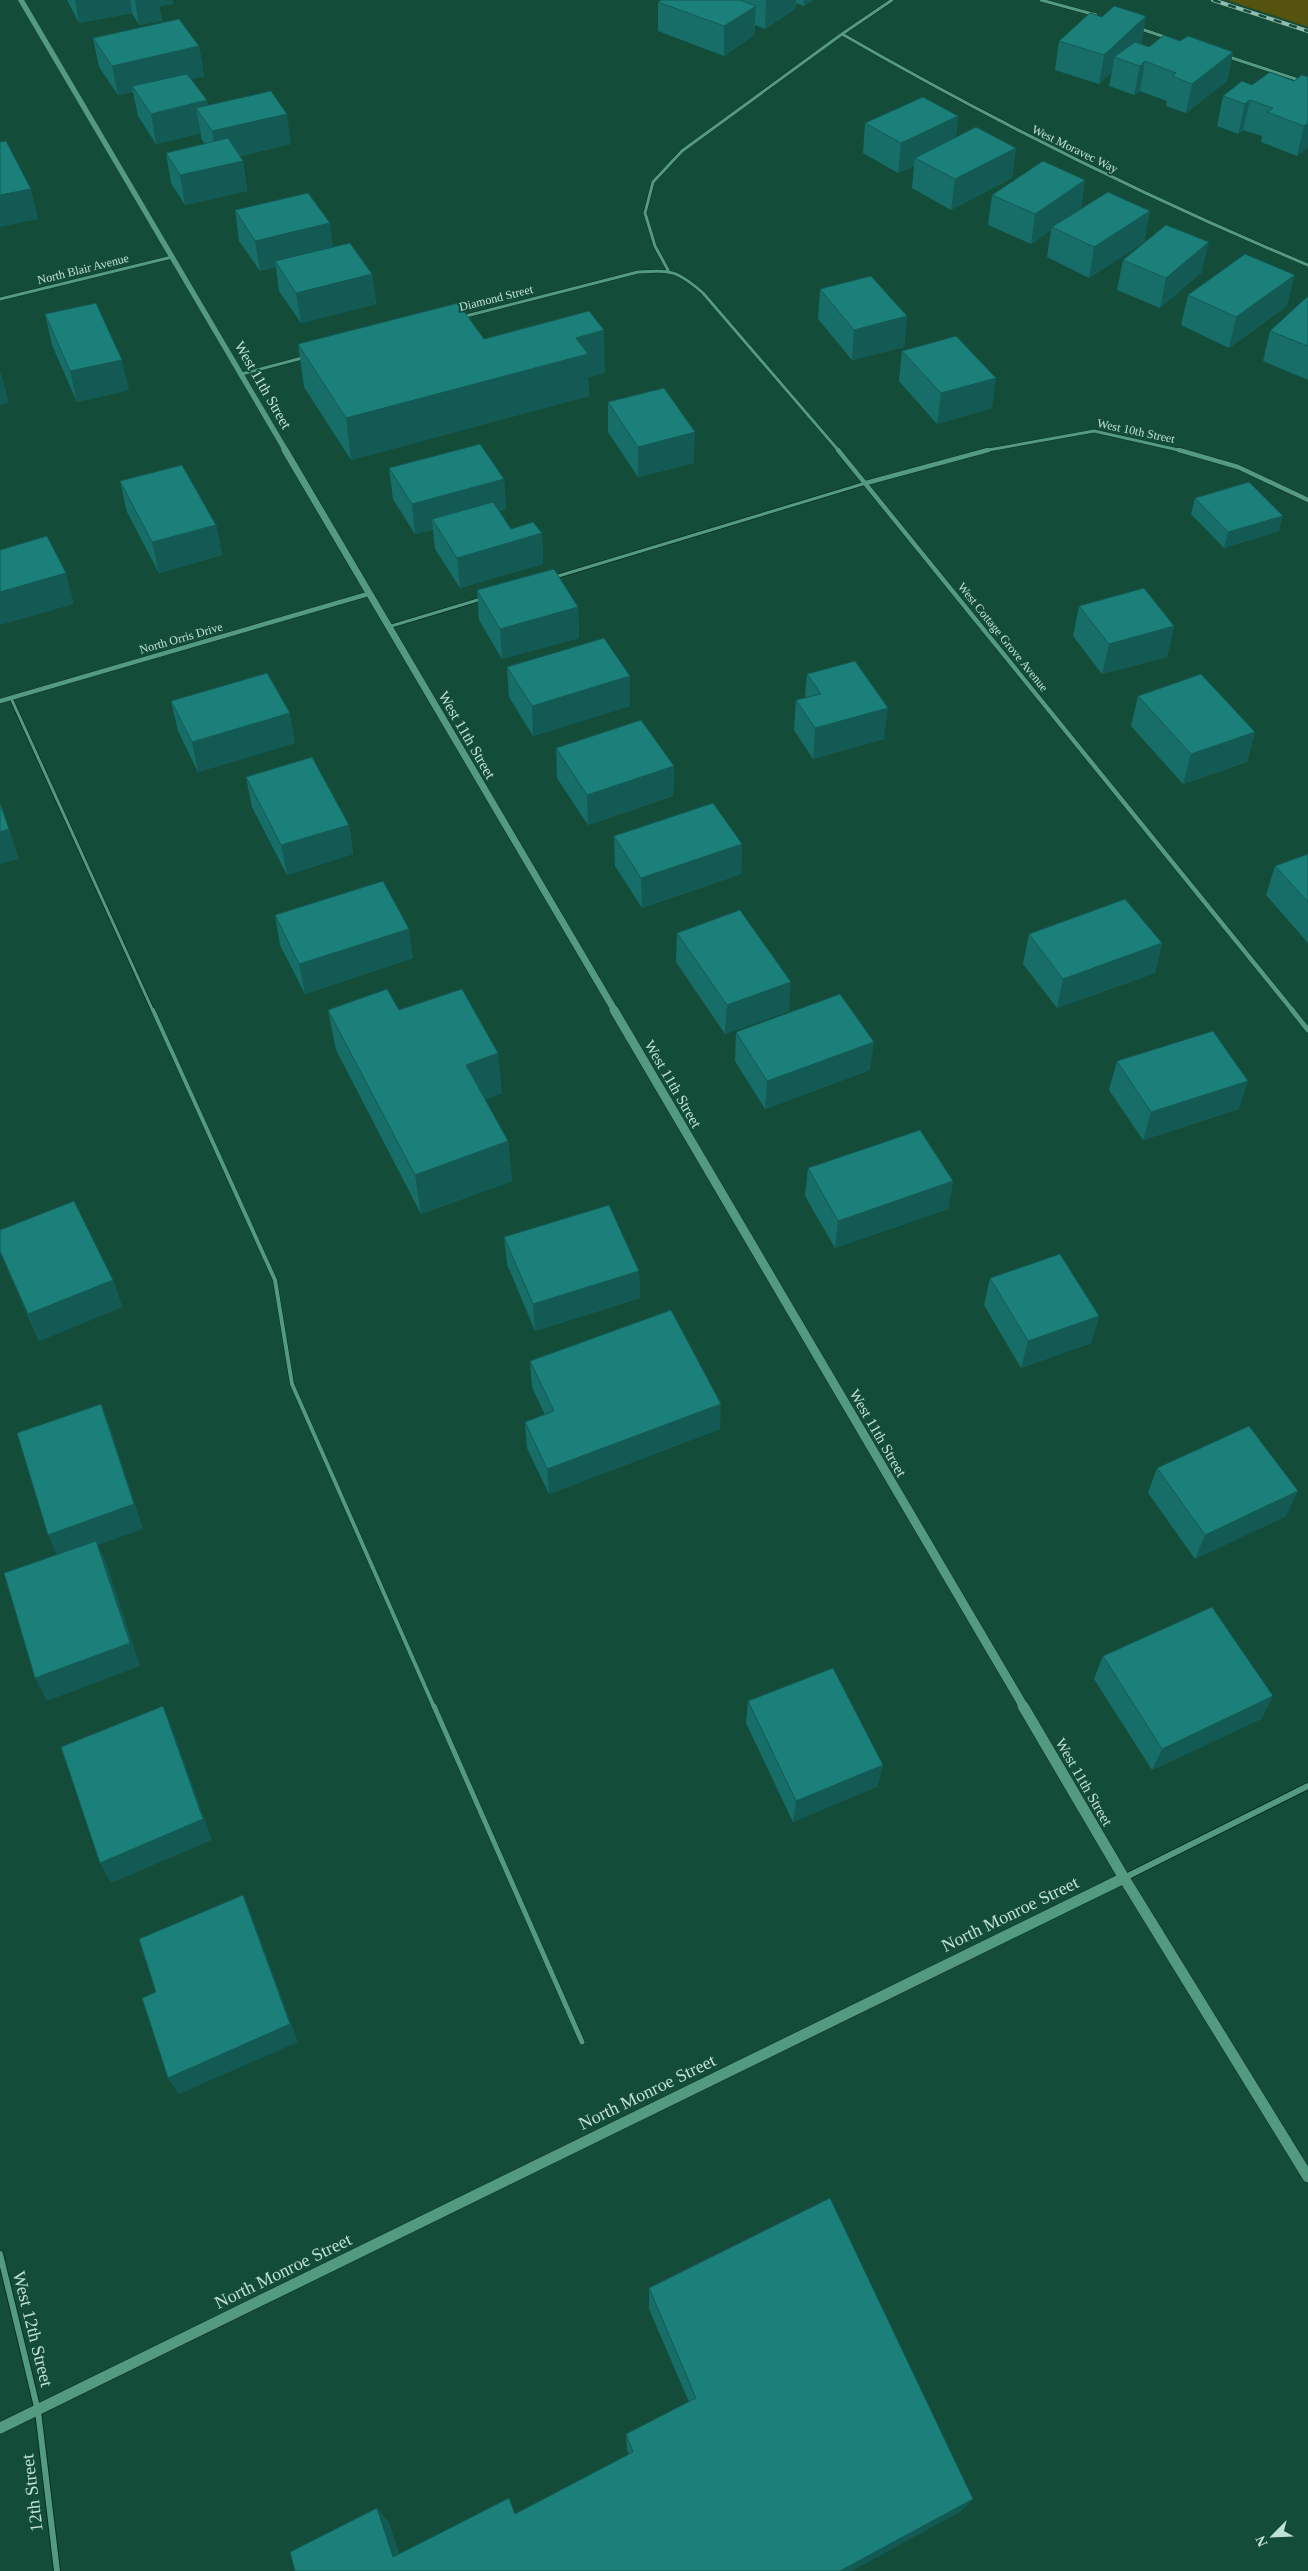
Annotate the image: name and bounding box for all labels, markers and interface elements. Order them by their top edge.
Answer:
street label: West Moravec Way [1030,122,1120,176]
street label: North Blair Avenue [36,251,130,287]
street label: Diamond Street [458,282,535,314]
street label: West 11th Street [232,338,295,432]
street label: West 10th Street [1096,416,1177,446]
street label: West Cottage Grove Avenue [955,580,1051,694]
street label: North Orris Drive [138,619,224,657]
street label: West 11th Street [436,688,499,782]
street label: West 11th Street [642,1037,705,1131]
street label: West 11th Street [847,1386,910,1480]
street label: West 11th Street [1053,1735,1116,1829]
street label: North Monroe Street [938,1872,1082,1956]
street label: North Monroe Street [575,2050,719,2134]
street label: North Monroe Street [211,2229,355,2313]
street label: West 12th Street [9,2269,57,2389]
street label: 12th Street [17,2453,47,2533]
north arrow [1248,2511,1298,2561]
text: N [1253,2533,1270,2549]

